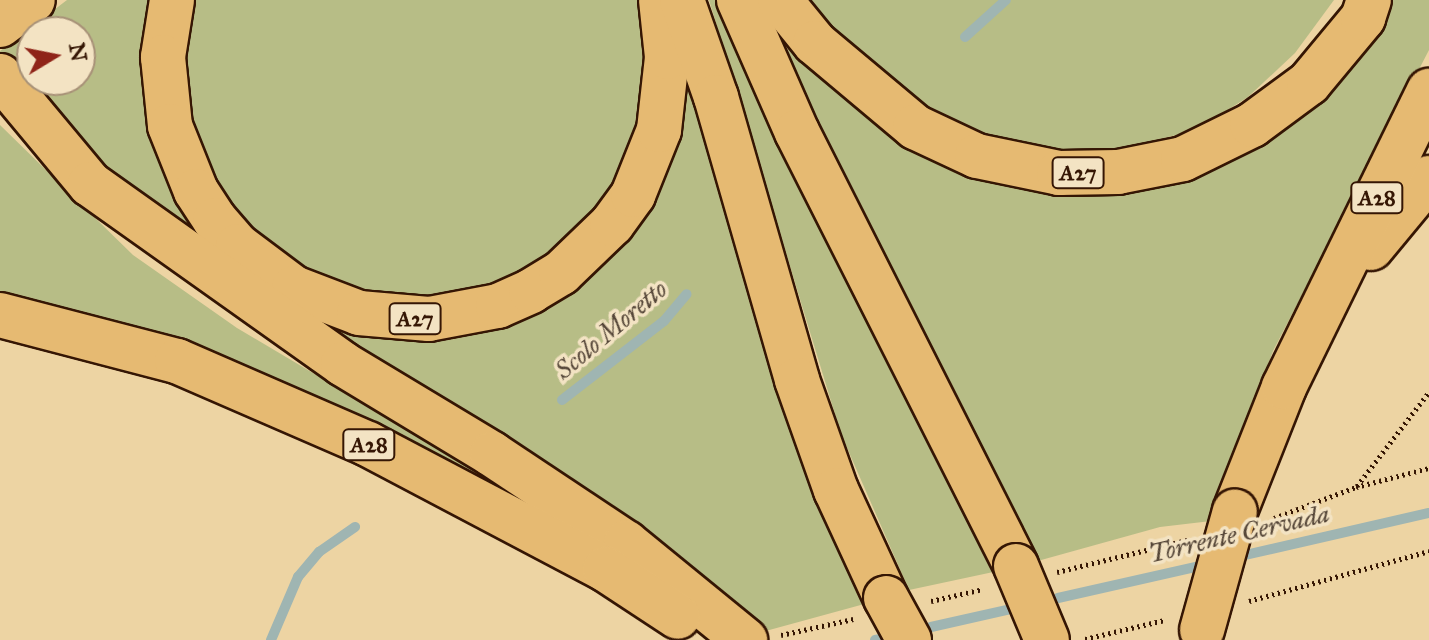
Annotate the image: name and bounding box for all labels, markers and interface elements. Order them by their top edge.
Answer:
north arrow [16,16,96,96]
text: N [63,41,93,64]
road number: A27 [1050,155,1106,191]
road number: A28 [1349,180,1405,216]
water label: Scolo Moretto [548,274,674,386]
road number: A27 [387,301,443,337]
road number: A28 [341,427,397,463]
water label: Torrente Cervada [1146,498,1332,570]

